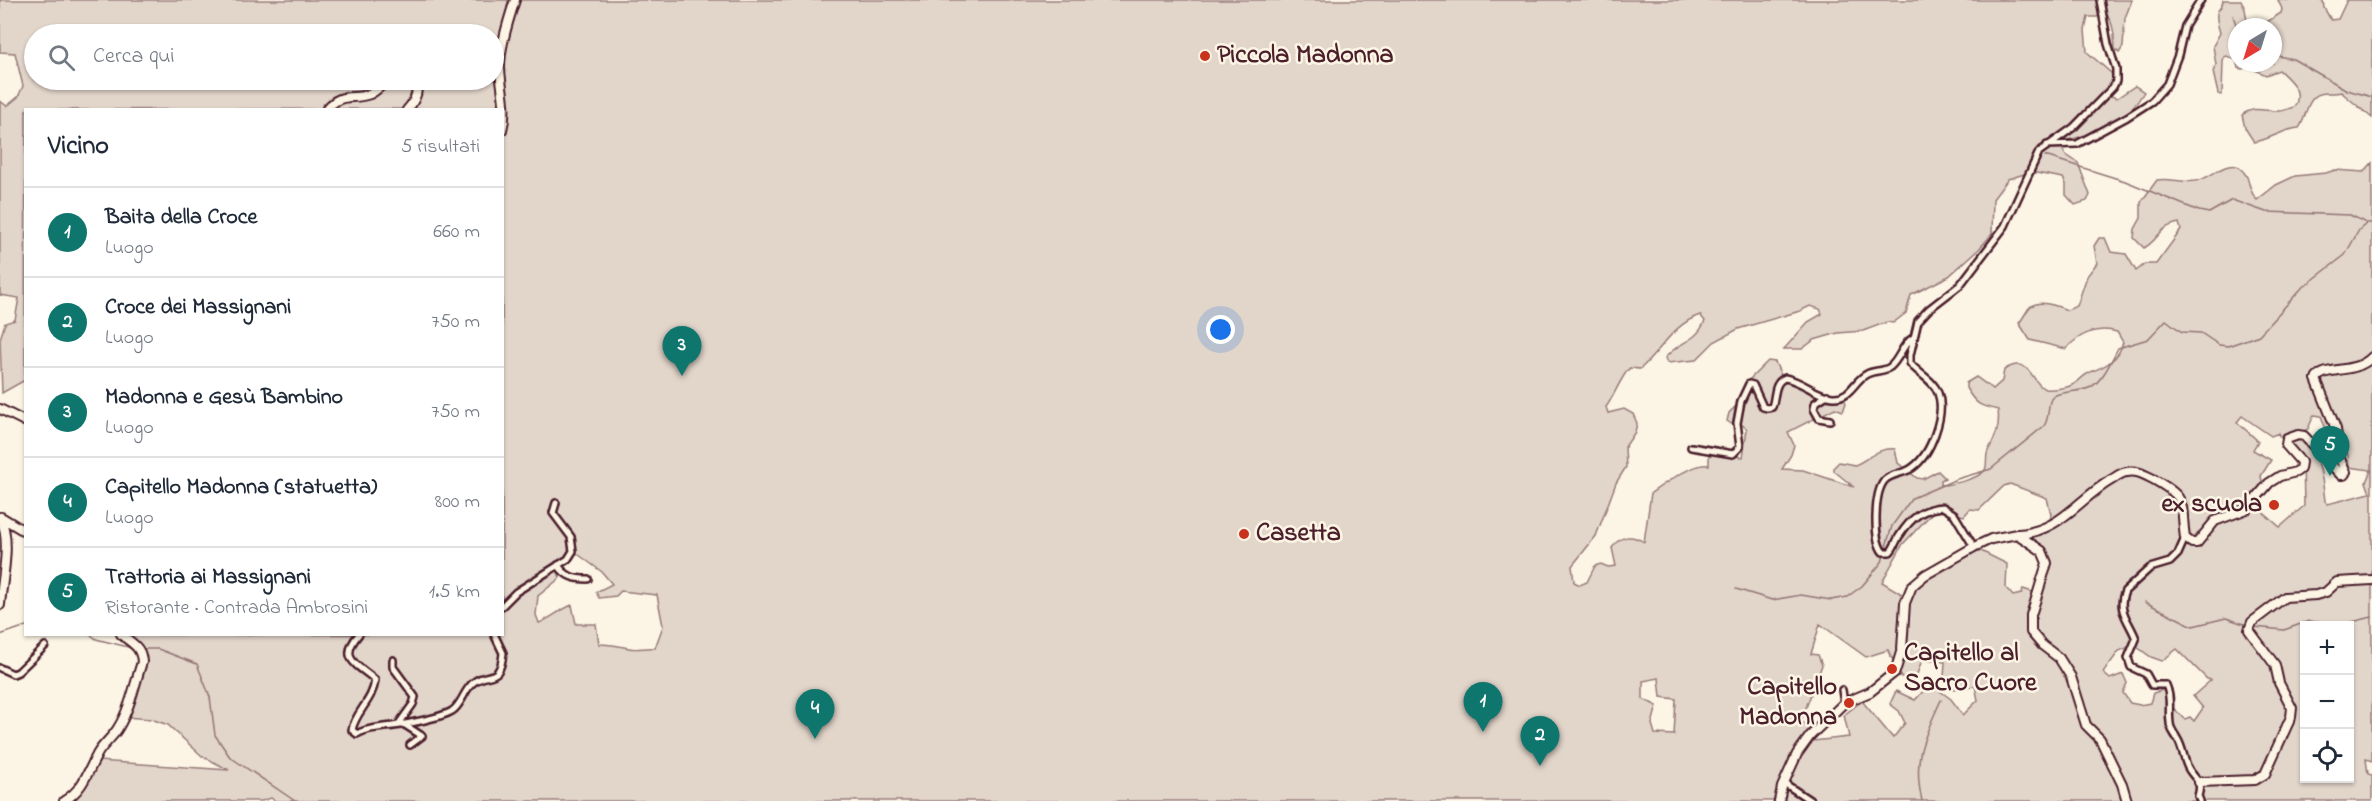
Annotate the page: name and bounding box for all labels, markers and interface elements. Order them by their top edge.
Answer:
north arrow [2228,18,2282,72]
search box [24,24,504,90]
place label: Piccola Madonna [1217,37,1394,75]
icon: search [45,41,78,74]
text: Cerca qui [93,41,175,73]
marker: Piccola Madonna [1198,49,1212,63]
text: Vicino [48,128,109,166]
text: 5 risultati [401,133,480,162]
text: Baita della Croce [105,202,257,234]
text: 1 [64,218,71,247]
text: 660 m [433,218,480,247]
text: Luogo [105,234,154,263]
text: Croce dei Massignani [105,292,291,324]
text: 2 [63,308,72,337]
text: 750 m [431,308,480,337]
your location [1206,315,1235,344]
text: Luogo [105,324,154,353]
pin: 3 [662,326,702,376]
text: Madonna e Gesù Bambino [105,382,343,414]
text: 3 [63,398,72,427]
text: 750 m [431,398,480,427]
text: Luogo [105,414,154,443]
pin: 5 [2310,426,2350,476]
text: Capitello Madonna (statuetta) [105,472,377,504]
place label: ex scuola [2161,486,2262,524]
text: 4 [63,488,72,517]
text: 800 m [435,488,480,517]
marker: ex scuola [2267,498,2281,512]
text: Luogo [105,504,154,533]
place label: Casetta [1256,515,1341,553]
marker: Casetta [1237,527,1251,541]
text: Trattoria ai Massignani [105,562,311,594]
text: 5 [62,578,73,607]
text: 1.5 km [429,578,480,607]
text: Ristorante · Contrada Ambrosini [105,594,368,623]
map controls [2300,621,2354,783]
button: + [2300,621,2354,675]
place label: Capitello al Sacro Cuore [1904,635,2038,703]
marker: Capitello al Sacro Cuore [1885,662,1899,676]
place label: Capitello Madonna [1739,669,1837,737]
button: − [2300,675,2354,729]
pin: 1 [1464,682,1502,732]
pin: 4 [796,690,834,739]
marker: Capitello Madonna [1842,696,1856,710]
pin: 2 [1520,716,1560,766]
button: locate [2300,729,2354,783]

